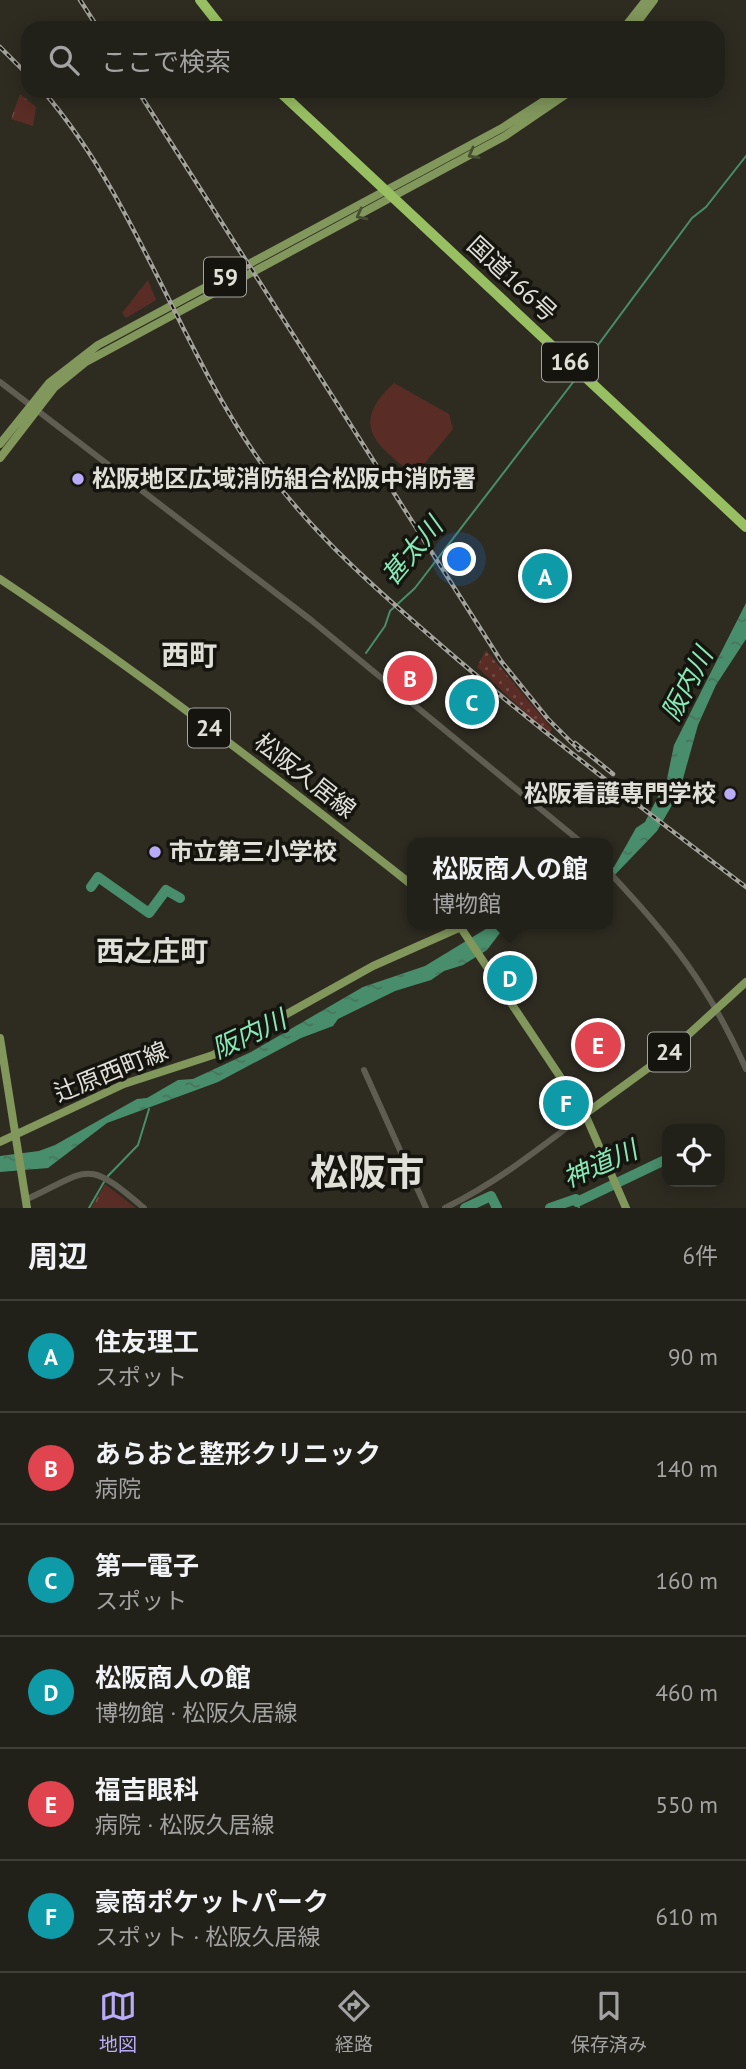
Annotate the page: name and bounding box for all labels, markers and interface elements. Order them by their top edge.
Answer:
search box [21,21,725,98]
icon: search [45,41,83,79]
text: ここで検索 [101,45,231,78]
one-way arrow [468,146,480,159]
one-way arrow [356,207,368,221]
street label: 国道166号 [461,229,564,328]
road number: 59 [204,258,246,296]
road number: 166 [542,342,598,382]
place label: 松阪地区広域消防組合松阪中消防署 [92,463,476,494]
marker: 松阪地区広域消防組合松阪中消防署 [70,471,86,487]
water label: 甚太川 [374,508,451,591]
your location [442,542,476,576]
pin: A [522,550,568,602]
district label: 西町 [161,636,217,673]
water label: 阪内川 [654,639,721,726]
pin: B [387,652,433,704]
pin: C [449,676,495,728]
road number: 24 [188,708,230,748]
street label: 松阪久居線 [248,726,362,825]
place label: 松阪看護専門学校 [524,778,716,809]
marker: 松阪看護専門学校 [722,786,738,802]
place label: 市立第三小学校 [169,836,337,867]
popup [407,838,613,929]
marker: 市立第三小学校 [147,844,163,860]
text: 松阪商人の館 [432,852,588,885]
text: 博物館 [432,889,501,918]
district label: 西之庄町 [96,932,208,969]
pin: D [487,952,533,1004]
water label: 阪内川 [206,1001,294,1065]
pin: E [575,1019,621,1071]
road number: 24 [648,1032,690,1072]
street label: 辻原西町線 [49,1035,172,1108]
pin: F [543,1077,589,1129]
map controls [662,1124,725,1187]
button: locate [662,1124,725,1187]
water label: 神道川 [557,1131,645,1194]
district label: 松阪市 [310,1147,424,1196]
text: 周辺 [28,1236,88,1275]
text: 6件 [682,1241,718,1270]
text: 住友理工 [95,1325,199,1358]
text: A [44,1342,58,1371]
text: 90 m [668,1342,718,1371]
text: スポット [95,1362,187,1391]
text: あらおと整形クリニック [95,1437,381,1470]
text: B [44,1454,58,1483]
text: 140 m [656,1454,718,1483]
text: 病院 [95,1474,141,1503]
text: 第一電子 [95,1549,199,1582]
text: C [45,1566,57,1595]
text: 160 m [656,1566,718,1595]
text: スポット [95,1586,187,1615]
text: 松阪商人の館 [95,1661,251,1694]
text: D [44,1678,58,1707]
text: 460 m [656,1678,718,1707]
text: 博物館 · 松阪久居線 [95,1698,297,1727]
text: 福吉眼科 [95,1773,199,1806]
text: E [45,1790,57,1819]
text: 550 m [656,1790,718,1819]
text: 病院 · 松阪久居線 [95,1810,274,1839]
text: 豪商ポケットパーク [95,1885,329,1918]
text: F [45,1902,57,1931]
text: 610 m [656,1902,718,1931]
text: スポット · 松阪久居線 [95,1922,320,1951]
tab: 地図 [99,1987,137,2056]
tab: 経路 [335,1987,373,2056]
tab: 保存済み [571,1987,647,2056]

